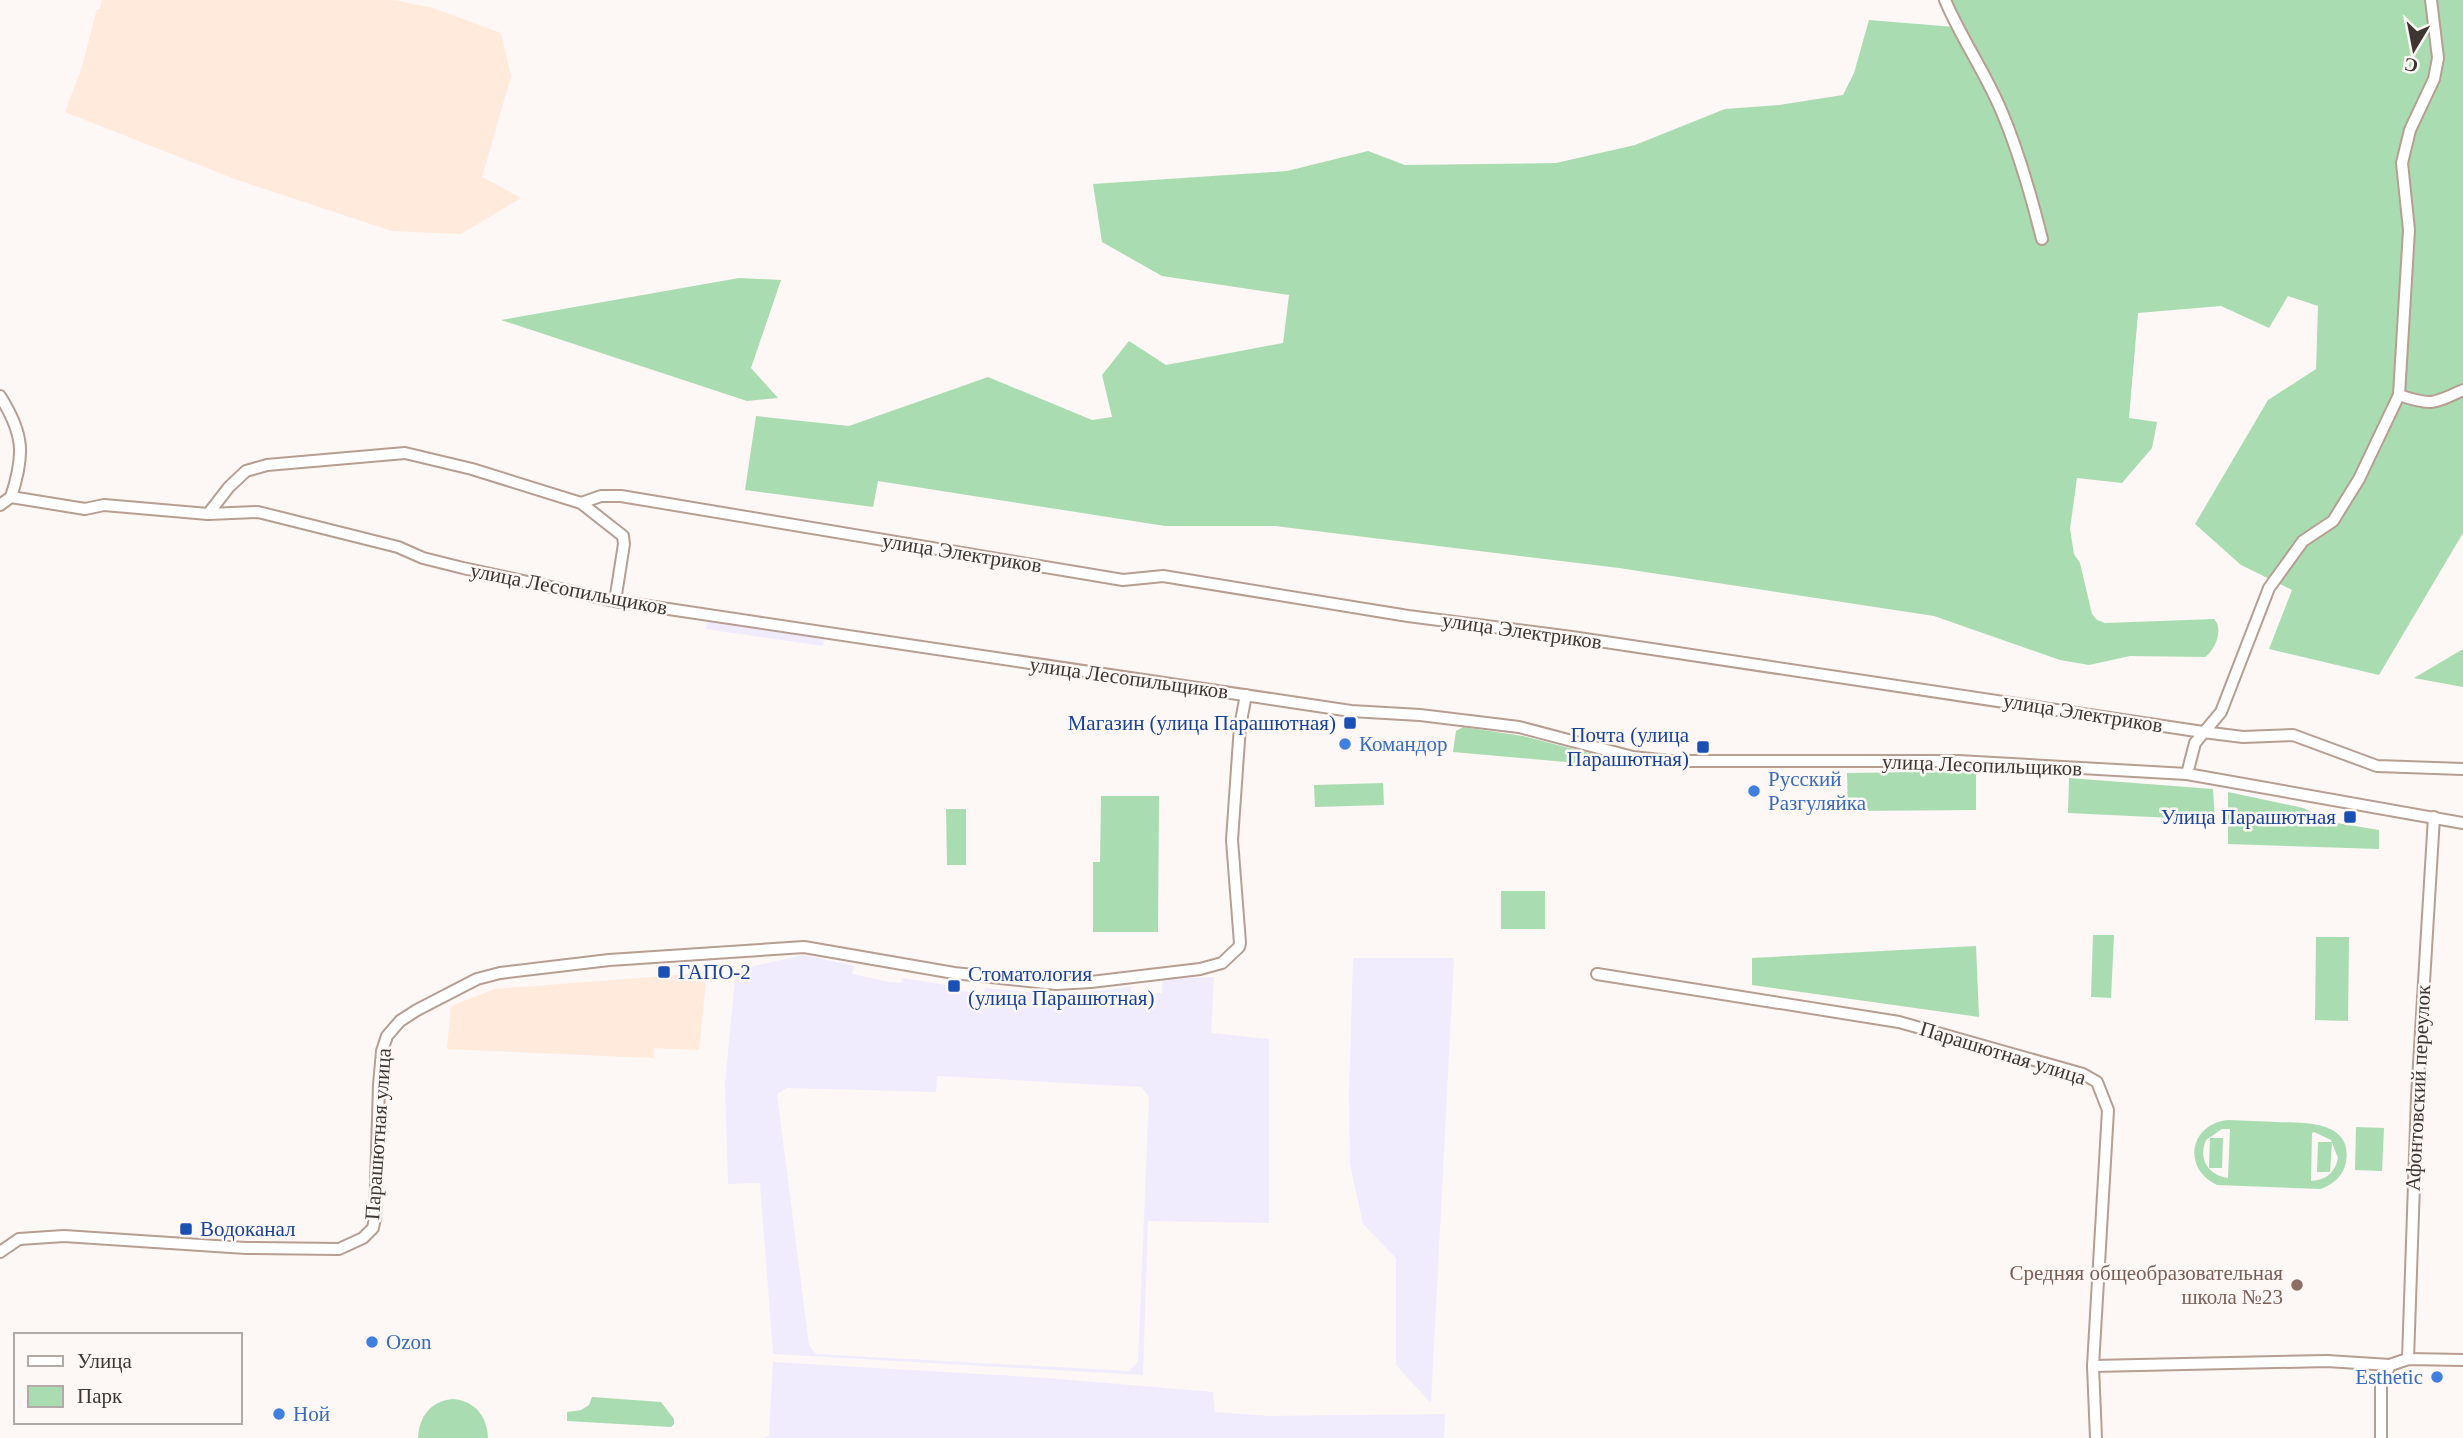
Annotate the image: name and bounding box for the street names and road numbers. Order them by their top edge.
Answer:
street label: улица Электриков [881,529,1044,577]
street label: улица Лесопильщиков [468,558,670,620]
street label: улица Электриков [1441,608,1604,654]
street label: улица Лесопильщиков [1028,652,1230,704]
street label: улица Электриков [2002,689,2165,737]
street label: улица Лесопильщиков [1881,750,2083,780]
street label: Афонтовский переулок [2401,983,2435,1192]
street label: Парашютная улица [1917,1016,2090,1090]
street label: Парашютная улица [360,1047,396,1221]

